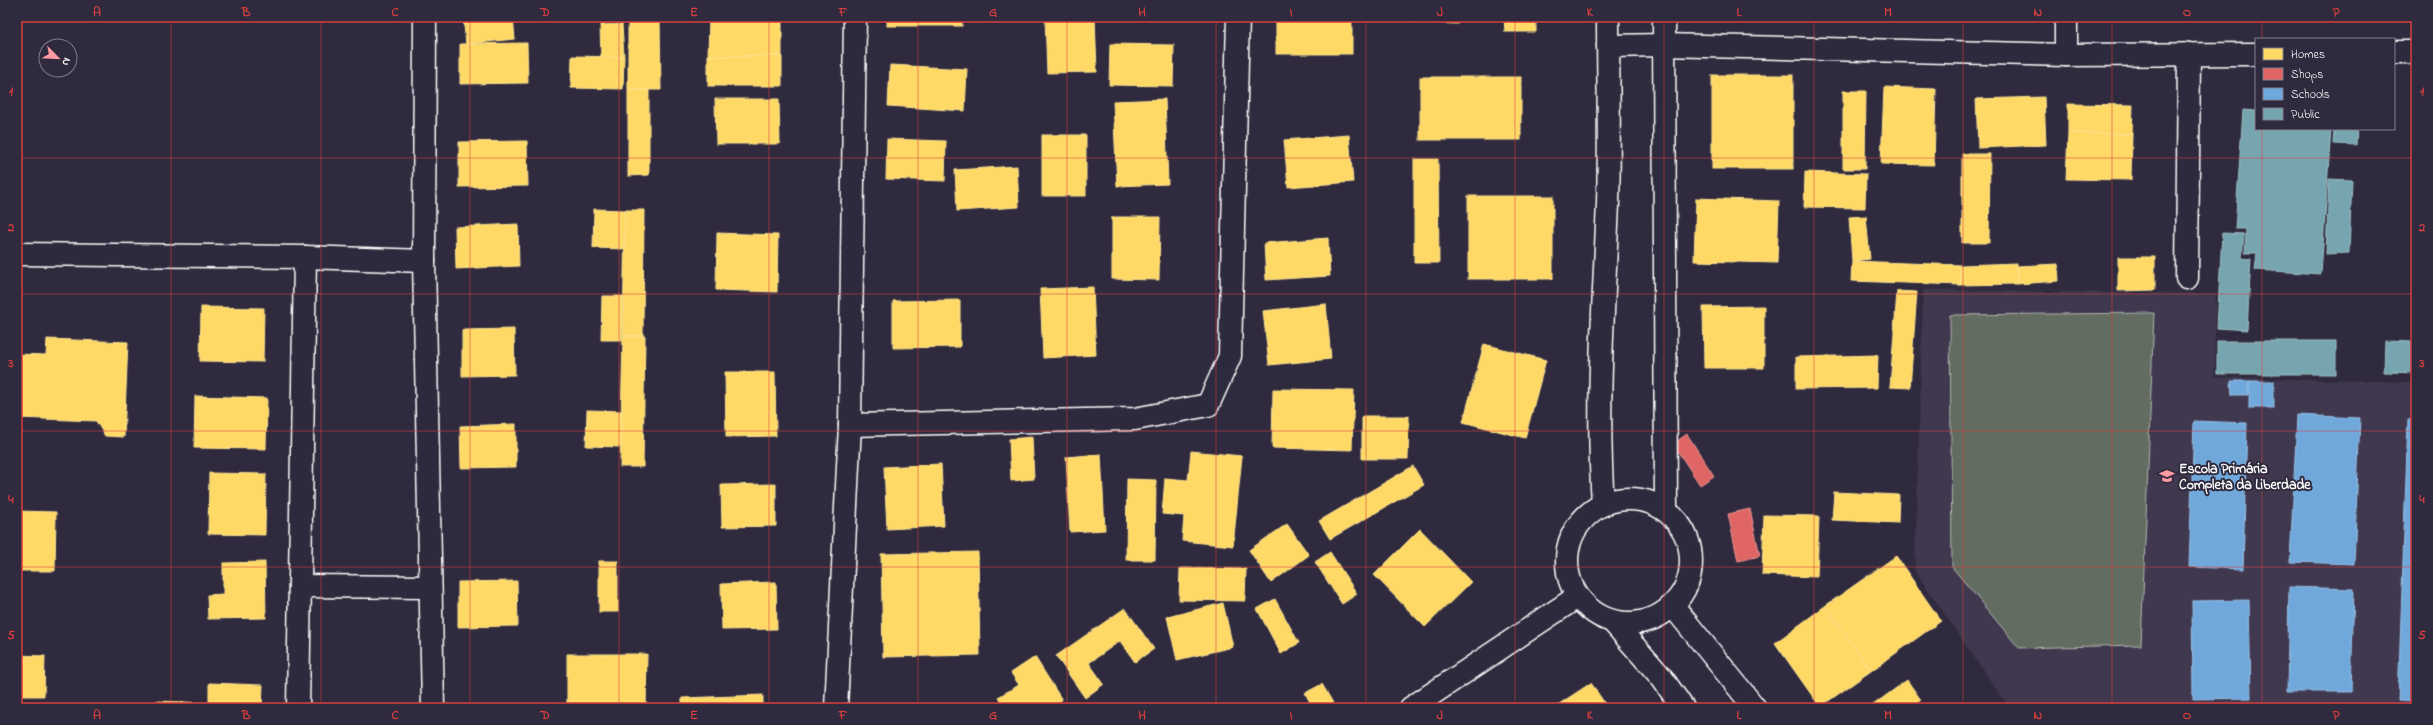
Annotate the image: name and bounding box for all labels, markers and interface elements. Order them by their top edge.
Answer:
text: A [93,3,101,22]
text: B [241,3,251,22]
text: C [391,3,399,22]
text: D [539,3,550,22]
text: E [690,3,698,22]
text: F [838,3,848,22]
text: G [989,3,997,22]
text: H [1138,3,1146,22]
text: I [1289,3,1293,22]
text: J [1437,3,1443,22]
text: K [1587,3,1594,22]
text: L [1737,3,1743,22]
text: M [1884,3,1892,22]
text: N [2034,3,2043,22]
text: O [2183,3,2192,22]
text: P [2333,3,2340,22]
north arrow [38,38,78,78]
legend [2255,38,2395,130]
text: Homes [2291,46,2325,64]
text: N [57,55,75,68]
text: Shops [2291,66,2323,84]
text: 1 [9,82,14,101]
text: 1 [2420,82,2425,101]
text: Schools [2291,86,2330,104]
text: Public [2291,106,2320,124]
text: 2 [7,218,15,237]
text: 2 [2418,218,2426,237]
text: 3 [7,354,14,373]
text: 3 [2418,354,2425,373]
place label: Escola Primária Completa da Liberdade [2179,459,2311,496]
school or university icon: Escola Primária Completa da Liberdade [2158,467,2176,485]
text: 4 [7,490,14,509]
text: 4 [2418,490,2425,509]
text: 5 [7,626,15,645]
text: 5 [2418,626,2426,645]
text: A [93,706,101,725]
text: B [241,706,251,725]
text: C [391,706,399,725]
text: D [539,706,550,725]
text: E [690,706,698,725]
text: F [838,706,848,725]
text: G [989,706,997,725]
text: H [1138,706,1146,725]
text: I [1289,706,1293,725]
text: J [1437,706,1443,725]
text: K [1587,706,1594,725]
text: L [1737,706,1743,725]
text: M [1884,706,1892,725]
text: N [2034,706,2043,725]
text: O [2183,706,2192,725]
text: P [2333,706,2340,725]

